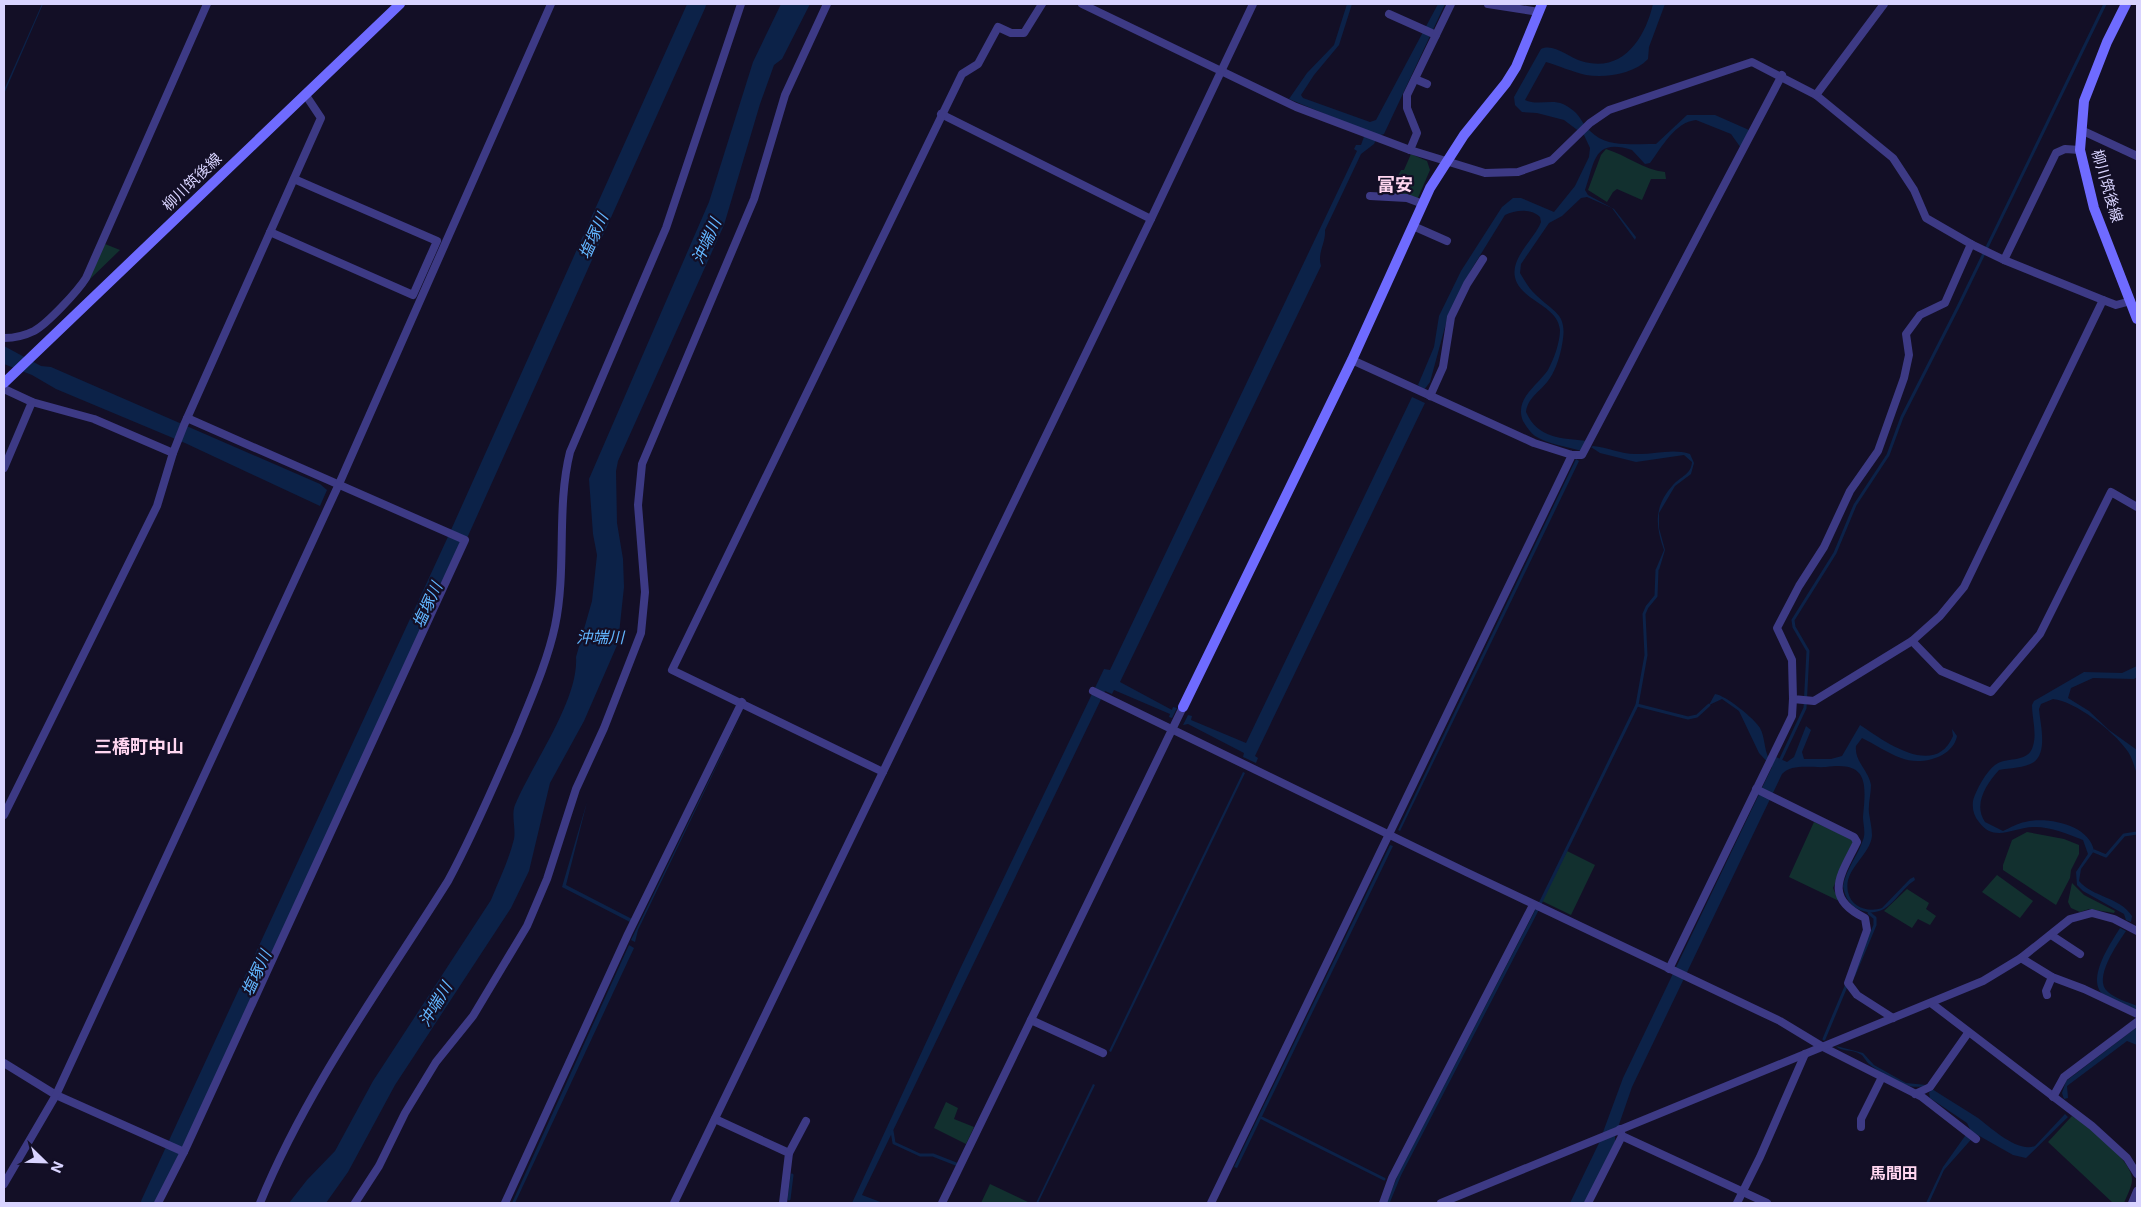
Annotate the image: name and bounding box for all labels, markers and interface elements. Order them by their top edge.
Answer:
street label: 柳川筑後線 [2088,147,2127,225]
street label: 柳川筑後線 [158,149,225,215]
district label: 富安 [1377,174,1413,195]
water label: 塩塚川 [574,208,613,262]
water label: 沖端川 [687,213,726,267]
water label: 塩塚川 [408,577,447,631]
water label: 沖端川 [576,627,626,647]
district label: 三橋町中山 [94,736,184,757]
water label: 塩塚川 [237,945,276,999]
water label: 沖端川 [414,977,457,1030]
north arrow [20,1137,70,1187]
text: N [48,1159,67,1176]
district label: 馬間田 [1870,1163,1918,1183]

